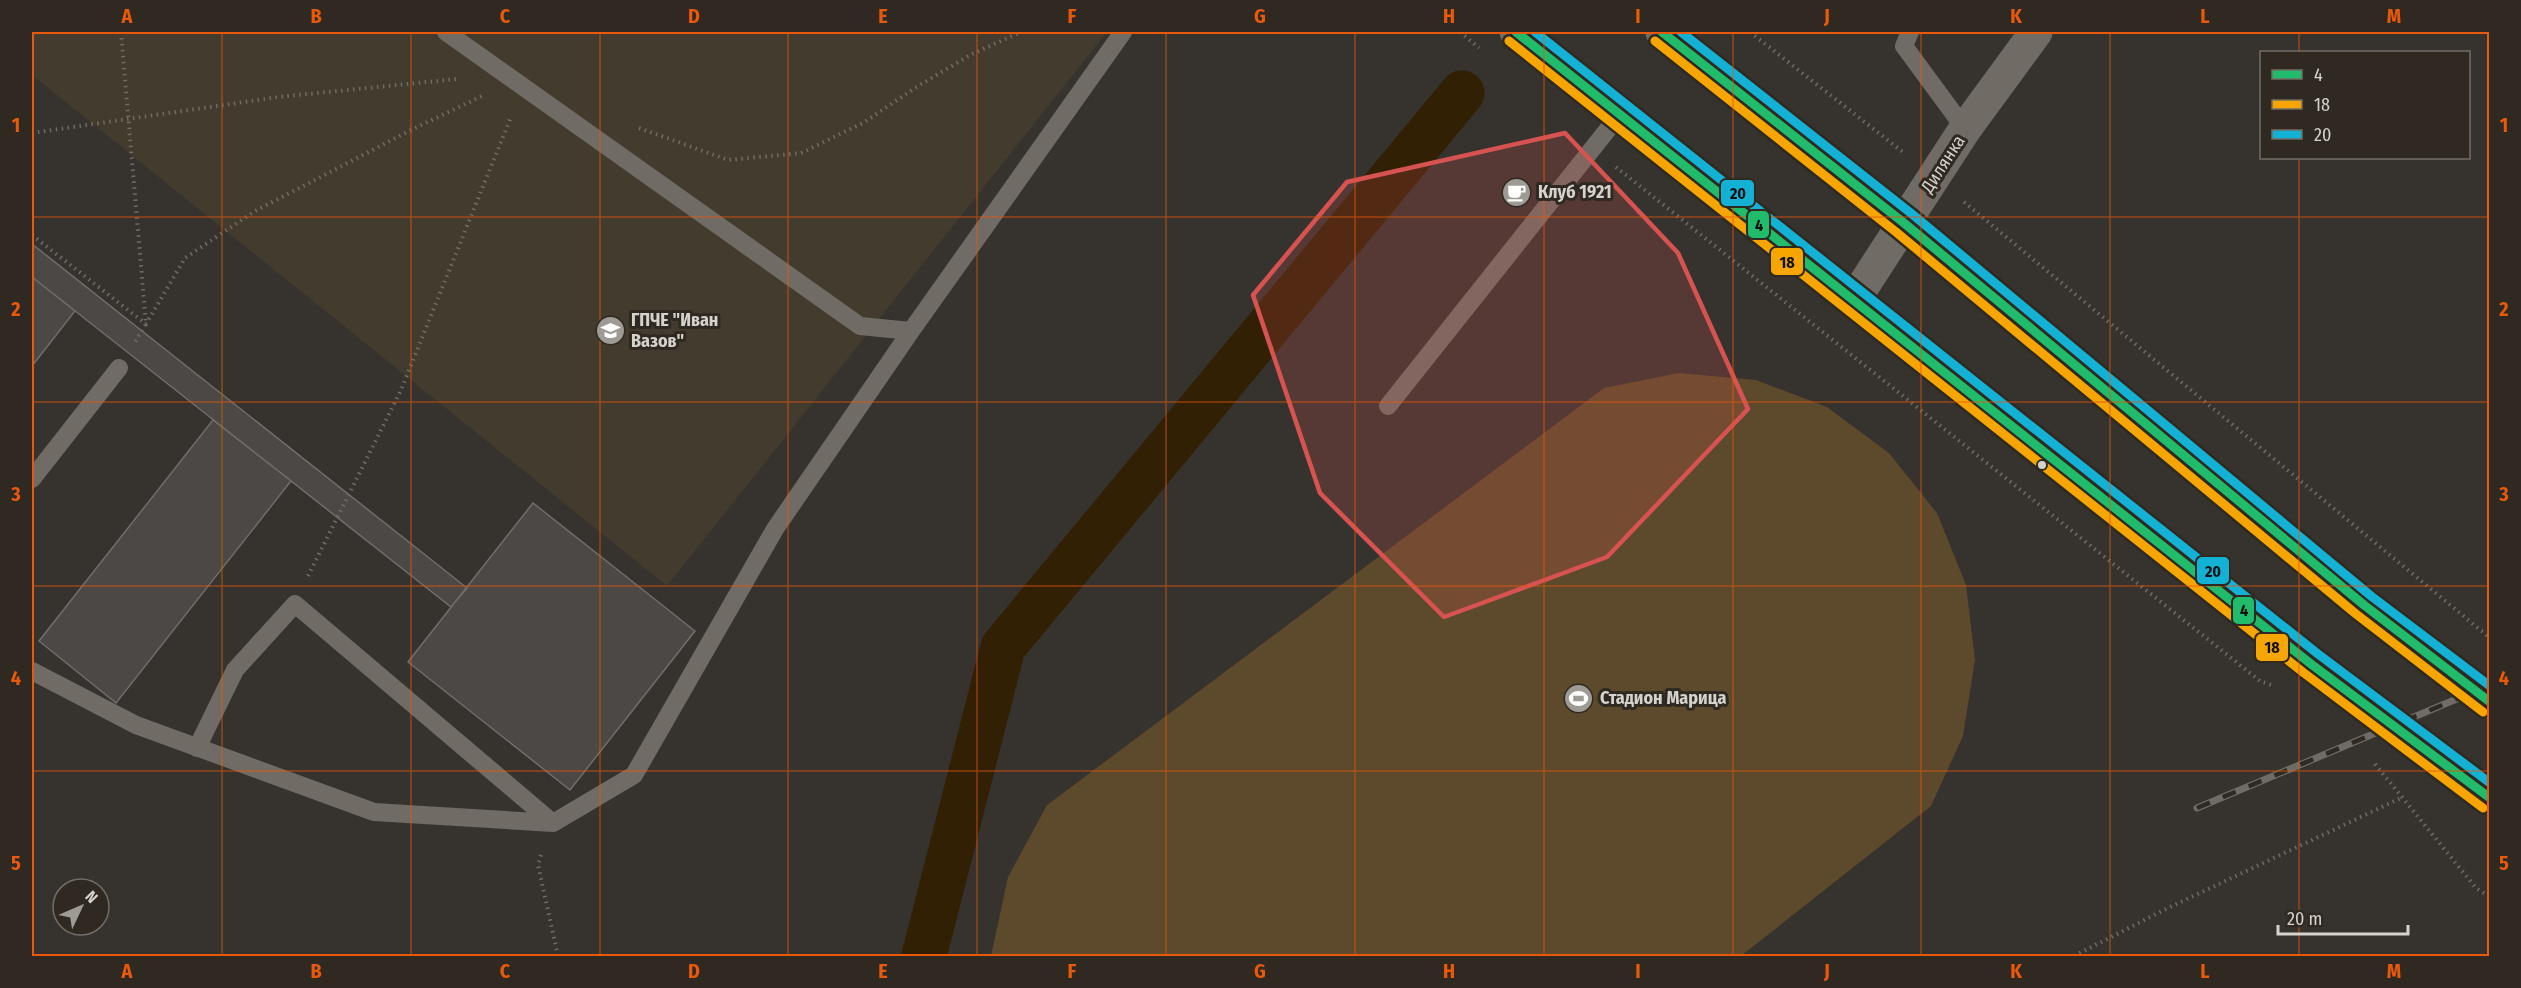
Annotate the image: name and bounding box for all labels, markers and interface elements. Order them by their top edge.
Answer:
text: A [121,4,134,28]
text: B [310,4,322,28]
text: C [500,4,511,28]
text: D [688,4,700,28]
text: E [878,4,888,28]
text: F [1068,4,1077,28]
text: G [1254,4,1266,28]
text: H [1443,4,1455,28]
text: I [1635,4,1641,28]
text: J [1823,4,1830,28]
text: K [2010,4,2022,28]
text: L [2200,4,2210,28]
text: M [2387,4,2401,28]
legend [2260,51,2470,159]
text: 4 [2314,64,2323,86]
text: 18 [2314,94,2330,116]
text: 1 [12,113,20,137]
text: 1 [2500,113,2508,137]
text: 20 [2314,124,2331,146]
street label: Дилянка [1916,131,1970,198]
cafe icon: Клуб 1921 [1501,176,1533,208]
line badge: 20 [1720,179,1755,207]
place label: Клуб 1921 [1538,181,1612,203]
text: 20 [1729,184,1746,203]
line badge: 4 [1747,210,1770,239]
text: 4 [1755,216,1763,235]
line badge: 18 [1770,247,1804,276]
text: 18 [1779,253,1795,272]
text: 2 [10,297,21,321]
text: 2 [2498,297,2509,321]
place label: ГПЧЕ "Иван Вазов" [631,309,718,352]
school or university icon: ГПЧЕ "Иван Вазов" [594,314,626,346]
unlabelled marker [2036,459,2048,471]
text: 3 [10,482,21,506]
text: 3 [2498,482,2509,506]
line badge: 20 [2196,556,2230,585]
text: 20 [2204,562,2221,581]
line badge: 4 [2232,596,2255,625]
text: 4 [2240,601,2248,620]
line badge: 18 [2255,633,2289,662]
text: 18 [2264,638,2280,657]
text: 4 [11,666,21,690]
text: 4 [2499,666,2509,690]
sports icon: Стадион Марица [1563,682,1595,714]
place label: Стадион Марица [1600,687,1726,709]
text: 5 [11,851,21,875]
text: 5 [2499,851,2509,875]
north arrow [51,877,111,937]
text: N [81,887,102,907]
scale bar [2278,898,2408,936]
text: 20 m [2287,908,2322,930]
text: A [121,959,134,983]
text: B [310,959,322,983]
text: C [500,959,511,983]
text: D [688,959,700,983]
text: E [878,959,888,983]
text: F [1068,959,1077,983]
text: G [1254,959,1266,983]
text: H [1443,959,1455,983]
text: I [1635,959,1641,983]
text: J [1823,959,1830,983]
text: K [2010,959,2022,983]
text: L [2200,959,2210,983]
text: M [2387,959,2401,983]

